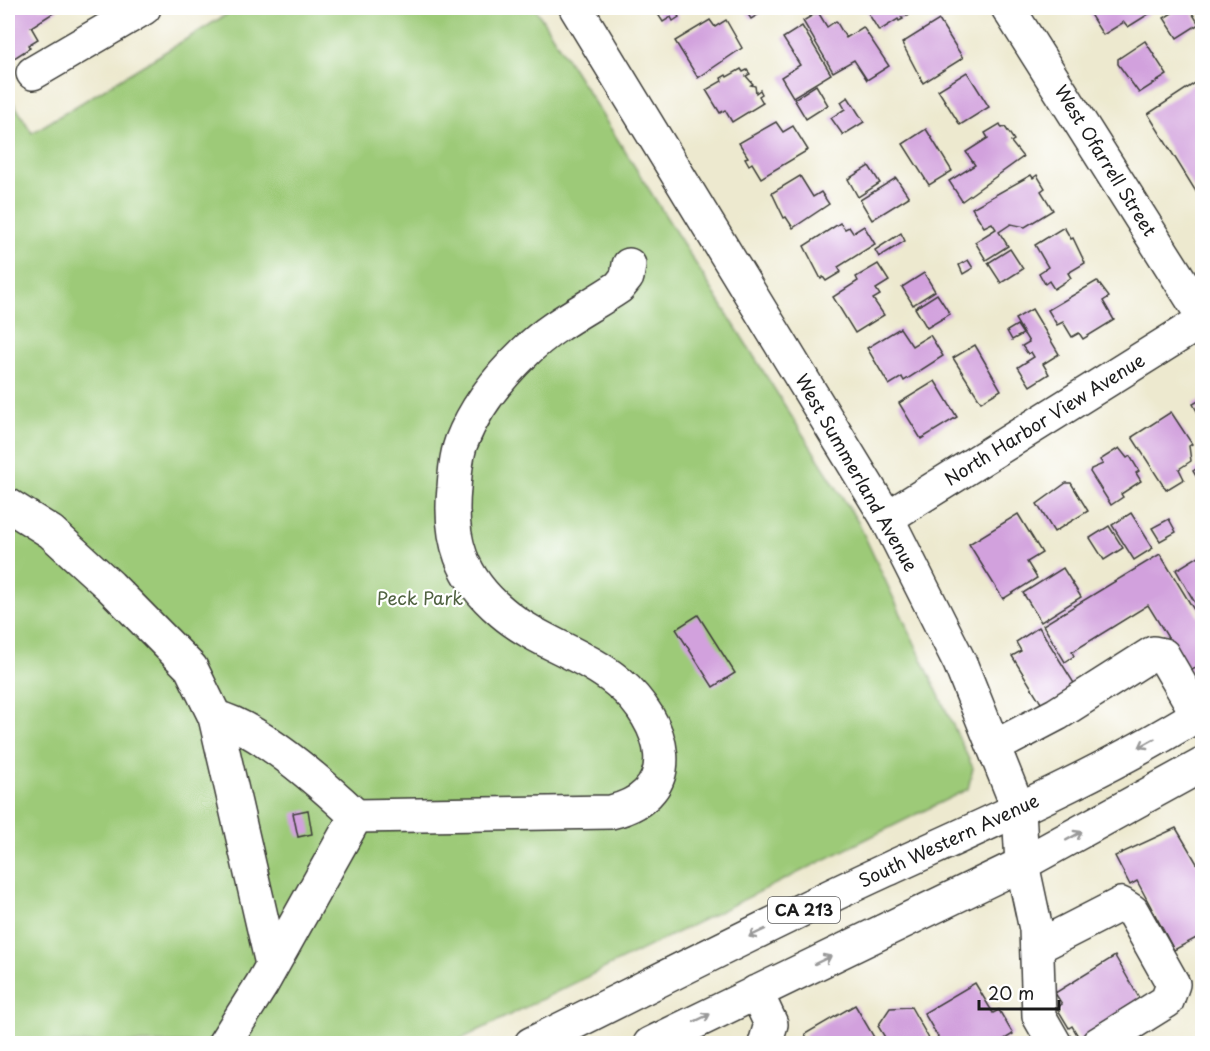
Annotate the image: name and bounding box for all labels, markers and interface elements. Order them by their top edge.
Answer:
street label: West Ofarrell Street [1049,79,1164,241]
street label: North Harbor View Avenue [939,346,1150,491]
street label: West Summerland Avenue [789,368,925,576]
park label: Peck Park [377,584,463,611]
one-way arrow [1139,737,1156,749]
street label: South Western Avenue [854,786,1043,893]
one-way arrow [1065,830,1082,842]
road number: CA 213 [768,897,840,923]
one-way arrow [748,928,766,939]
one-way arrow [814,953,832,965]
scale bar [979,973,1058,1011]
text: 20 m [988,979,1034,1006]
one-way arrow [693,1012,711,1024]

